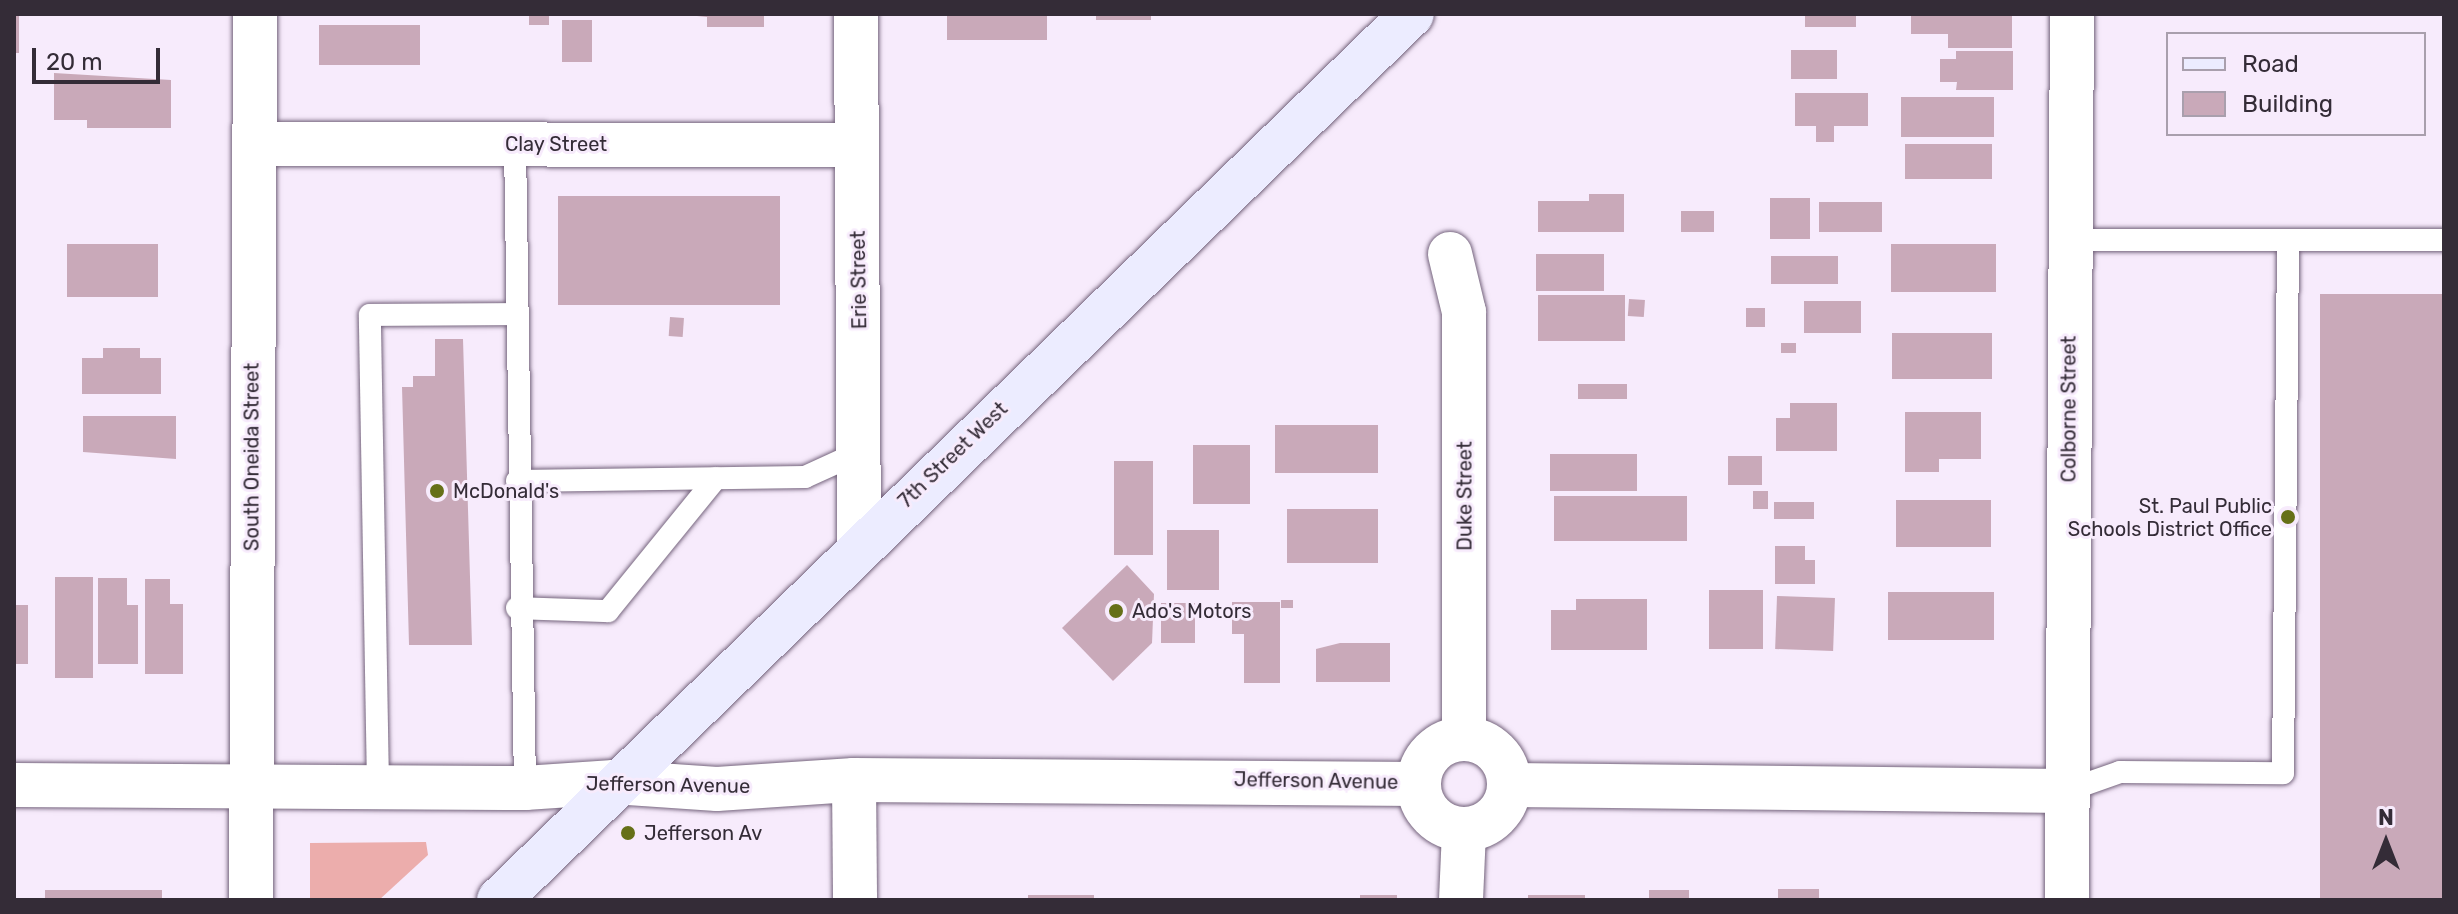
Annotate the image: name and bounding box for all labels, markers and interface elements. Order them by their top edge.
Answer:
scale bar [36,32,164,82]
legend [2166,32,2426,136]
text: 20 m [46,48,103,76]
text: Road [2242,50,2299,78]
text: Building [2242,90,2333,118]
street label: Clay Street [505,132,607,156]
street label: Erie Street [846,231,872,329]
street label: Colborne Street [2057,336,2081,482]
street label: South Oneida Street [240,363,264,551]
street label: 7th Street West [893,397,1013,513]
street label: Duke Street [1453,441,1477,551]
place label: McDonald's [453,479,559,503]
marker: McDonald's [428,482,446,500]
place label: St. Paul Public Schools District Office [2068,494,2272,541]
marker: St. Paul Public Schools District Office [2279,508,2297,526]
place label: Ado's Motors [1132,599,1251,623]
marker: Ado's Motors [1107,602,1125,620]
street label: Jefferson Avenue [1233,768,1399,794]
street label: Jefferson Avenue [585,772,751,798]
north arrow [2346,802,2426,882]
text: N [2378,804,2394,831]
place label: Jefferson Av [644,821,763,845]
marker: Jefferson Av [619,824,637,842]

